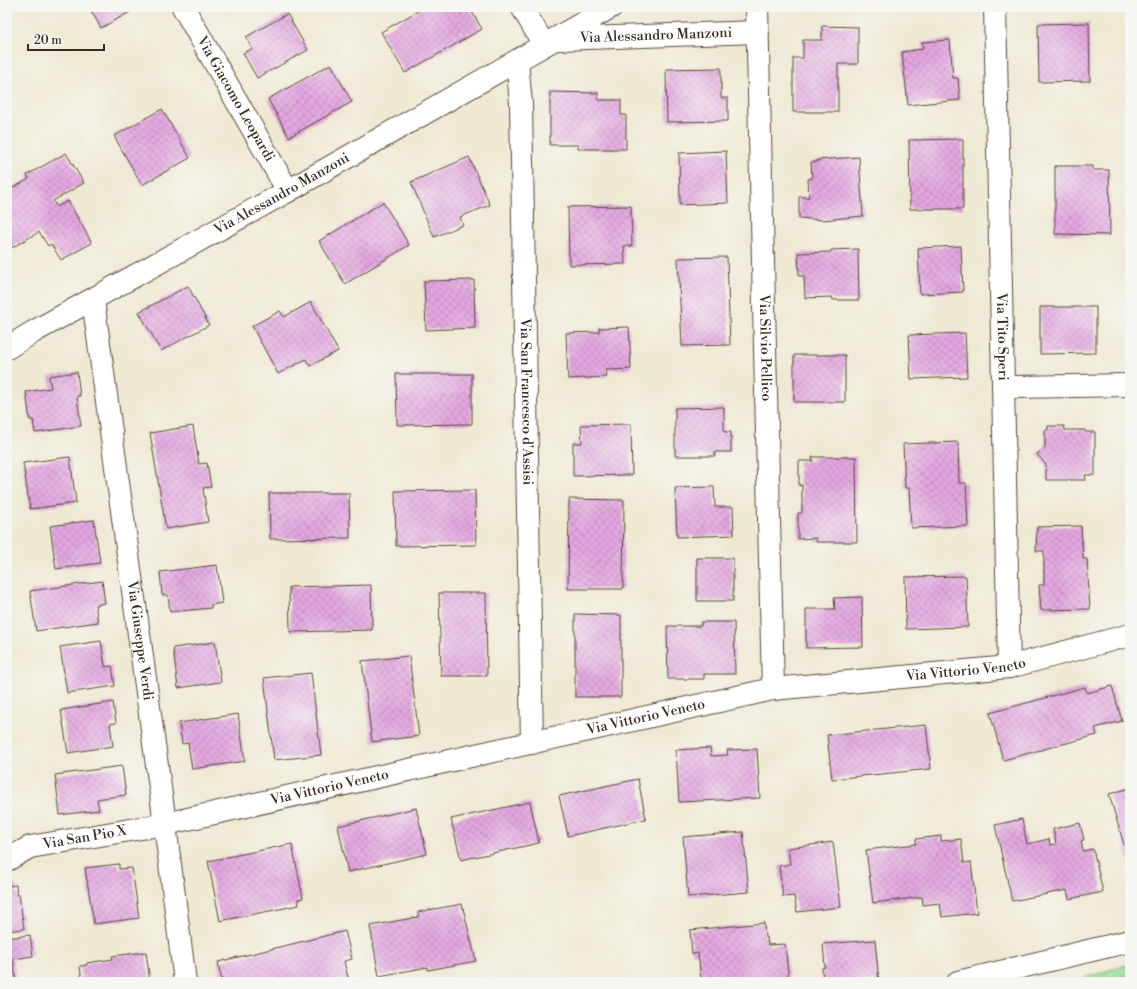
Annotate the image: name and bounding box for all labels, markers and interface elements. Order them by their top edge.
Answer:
street label: Via Alessandro Manzoni [578,24,733,47]
scale bar [28,26,104,52]
street label: Via Giacomo Leopardi [192,32,279,165]
text: 20 m [34,33,62,48]
street label: Via Alessandro Manzoni [210,149,353,240]
street label: Via Tito Speri [992,292,1012,381]
street label: Via Silvio Pellico [755,293,775,402]
street label: Via San Francesco d'Assisi [516,317,537,486]
street label: Via Giuseppe Verdi [123,579,157,702]
street label: Via Vittorio Veneto [904,654,1028,686]
street label: Via Vittorio Veneto [584,695,707,739]
street label: Via Vittorio Veneto [268,766,391,810]
street label: Via San Pio X [41,822,129,854]

